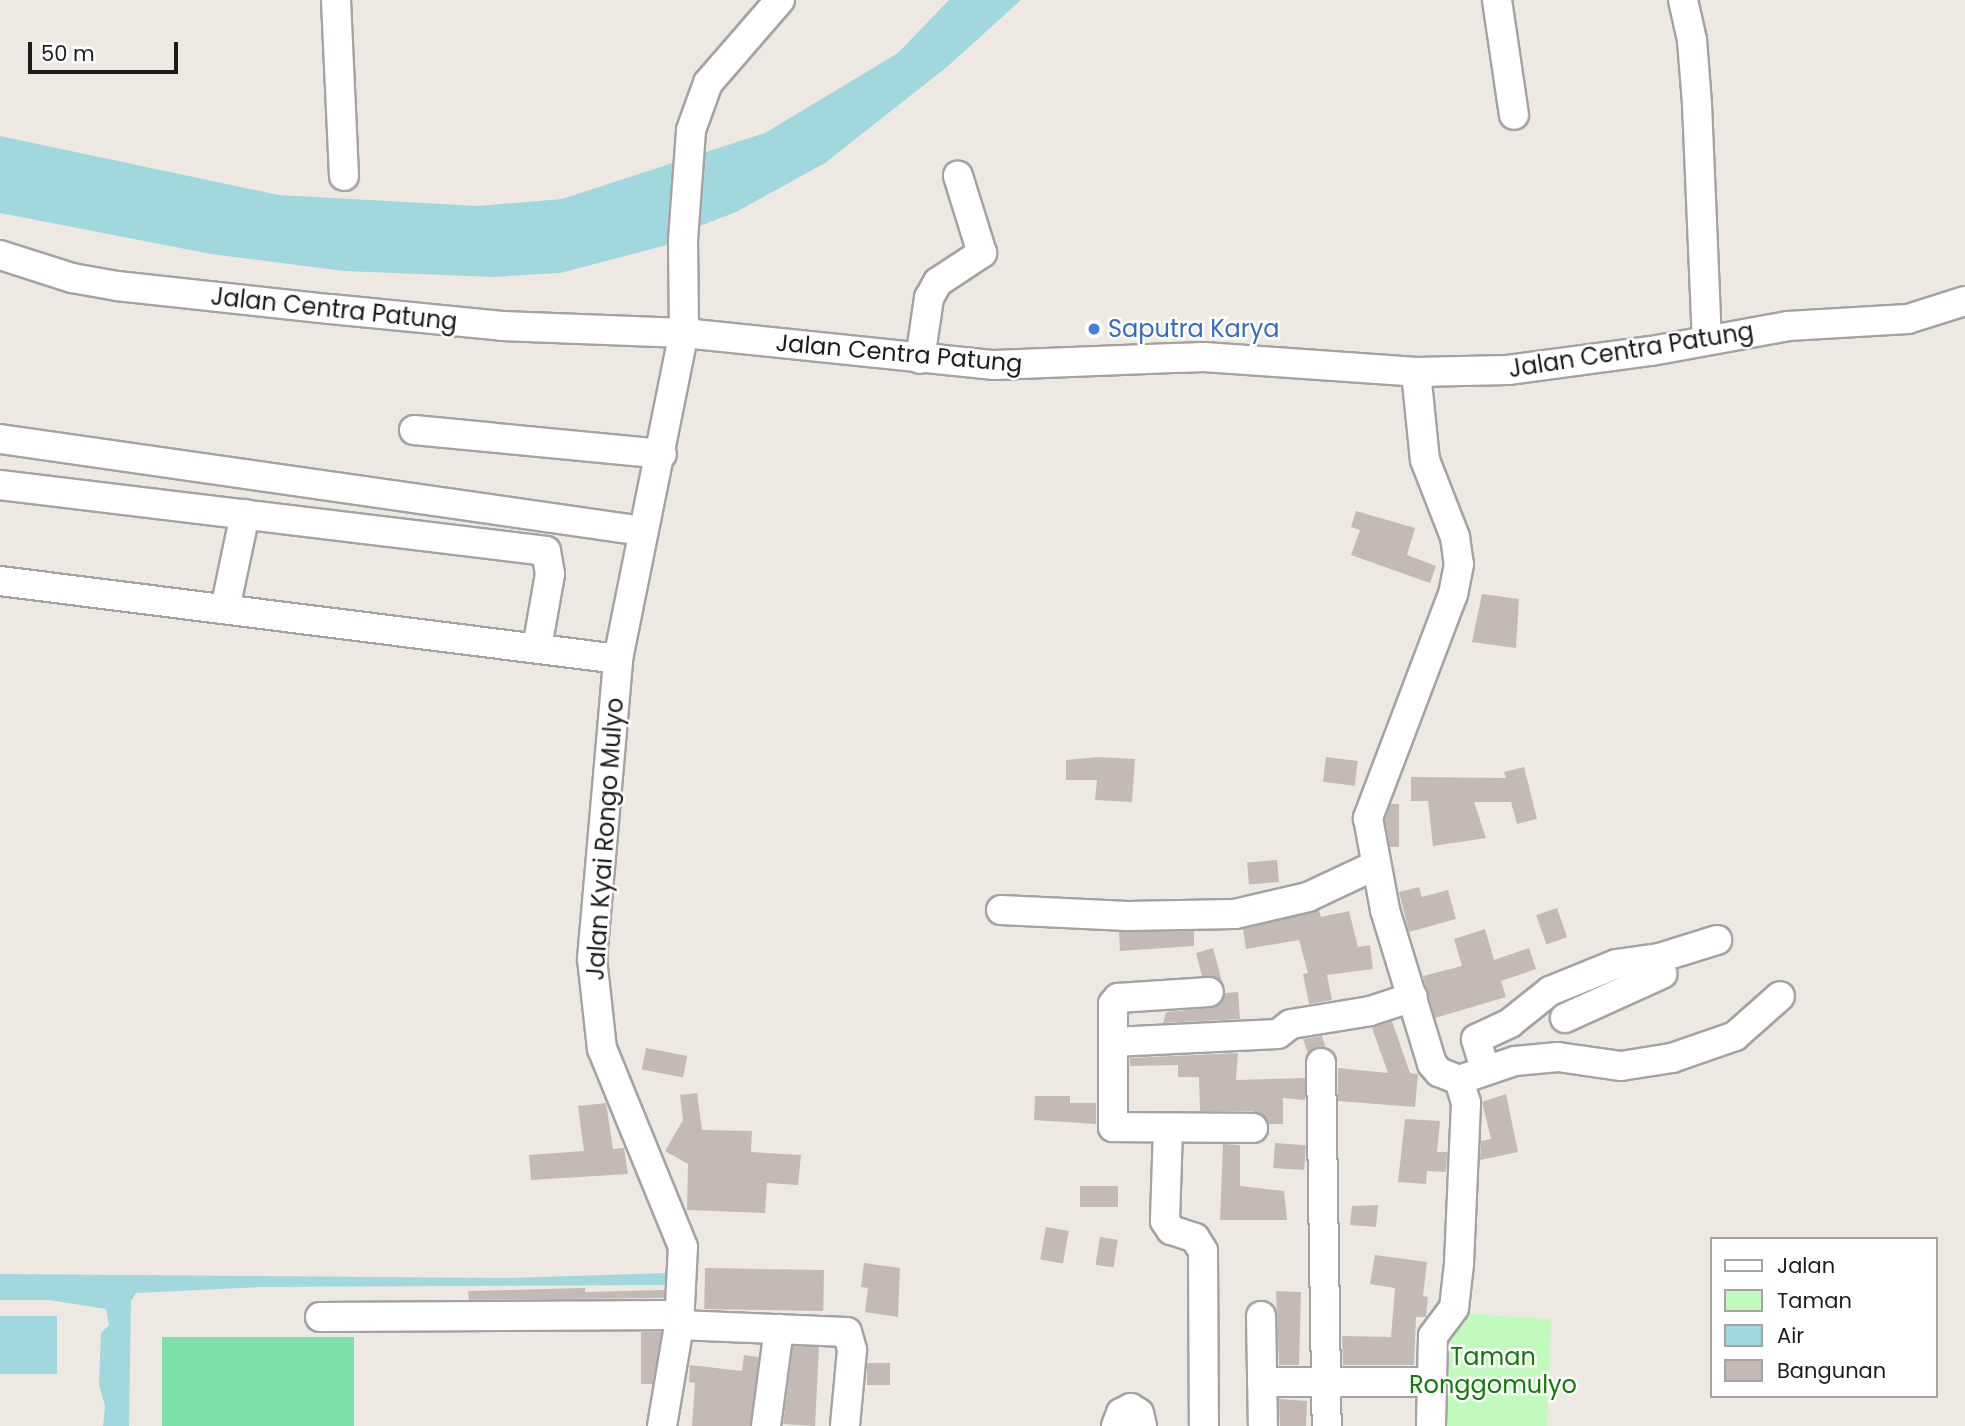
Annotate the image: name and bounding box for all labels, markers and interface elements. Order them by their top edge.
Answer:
scale bar [32,28,182,72]
text: 50 m [41,39,95,68]
street label: Jalan Centra Patung [209,282,459,336]
place label: Saputra Karya [1108,315,1280,343]
street label: Jalan Centra Patung [1506,316,1756,384]
marker: Saputra Karya [1086,321,1102,337]
street label: Jalan Centra Patung [774,328,1024,378]
street label: Jalan Kyai Rongo Mulyo [581,697,629,981]
legend [1710,1237,1937,1398]
text: Jalan [1777,1251,1835,1280]
text: Taman [1777,1286,1852,1315]
text: Air [1777,1321,1804,1350]
park label: Taman Ronggomulyo [1409,1343,1577,1399]
text: Bangunan [1777,1356,1886,1385]

